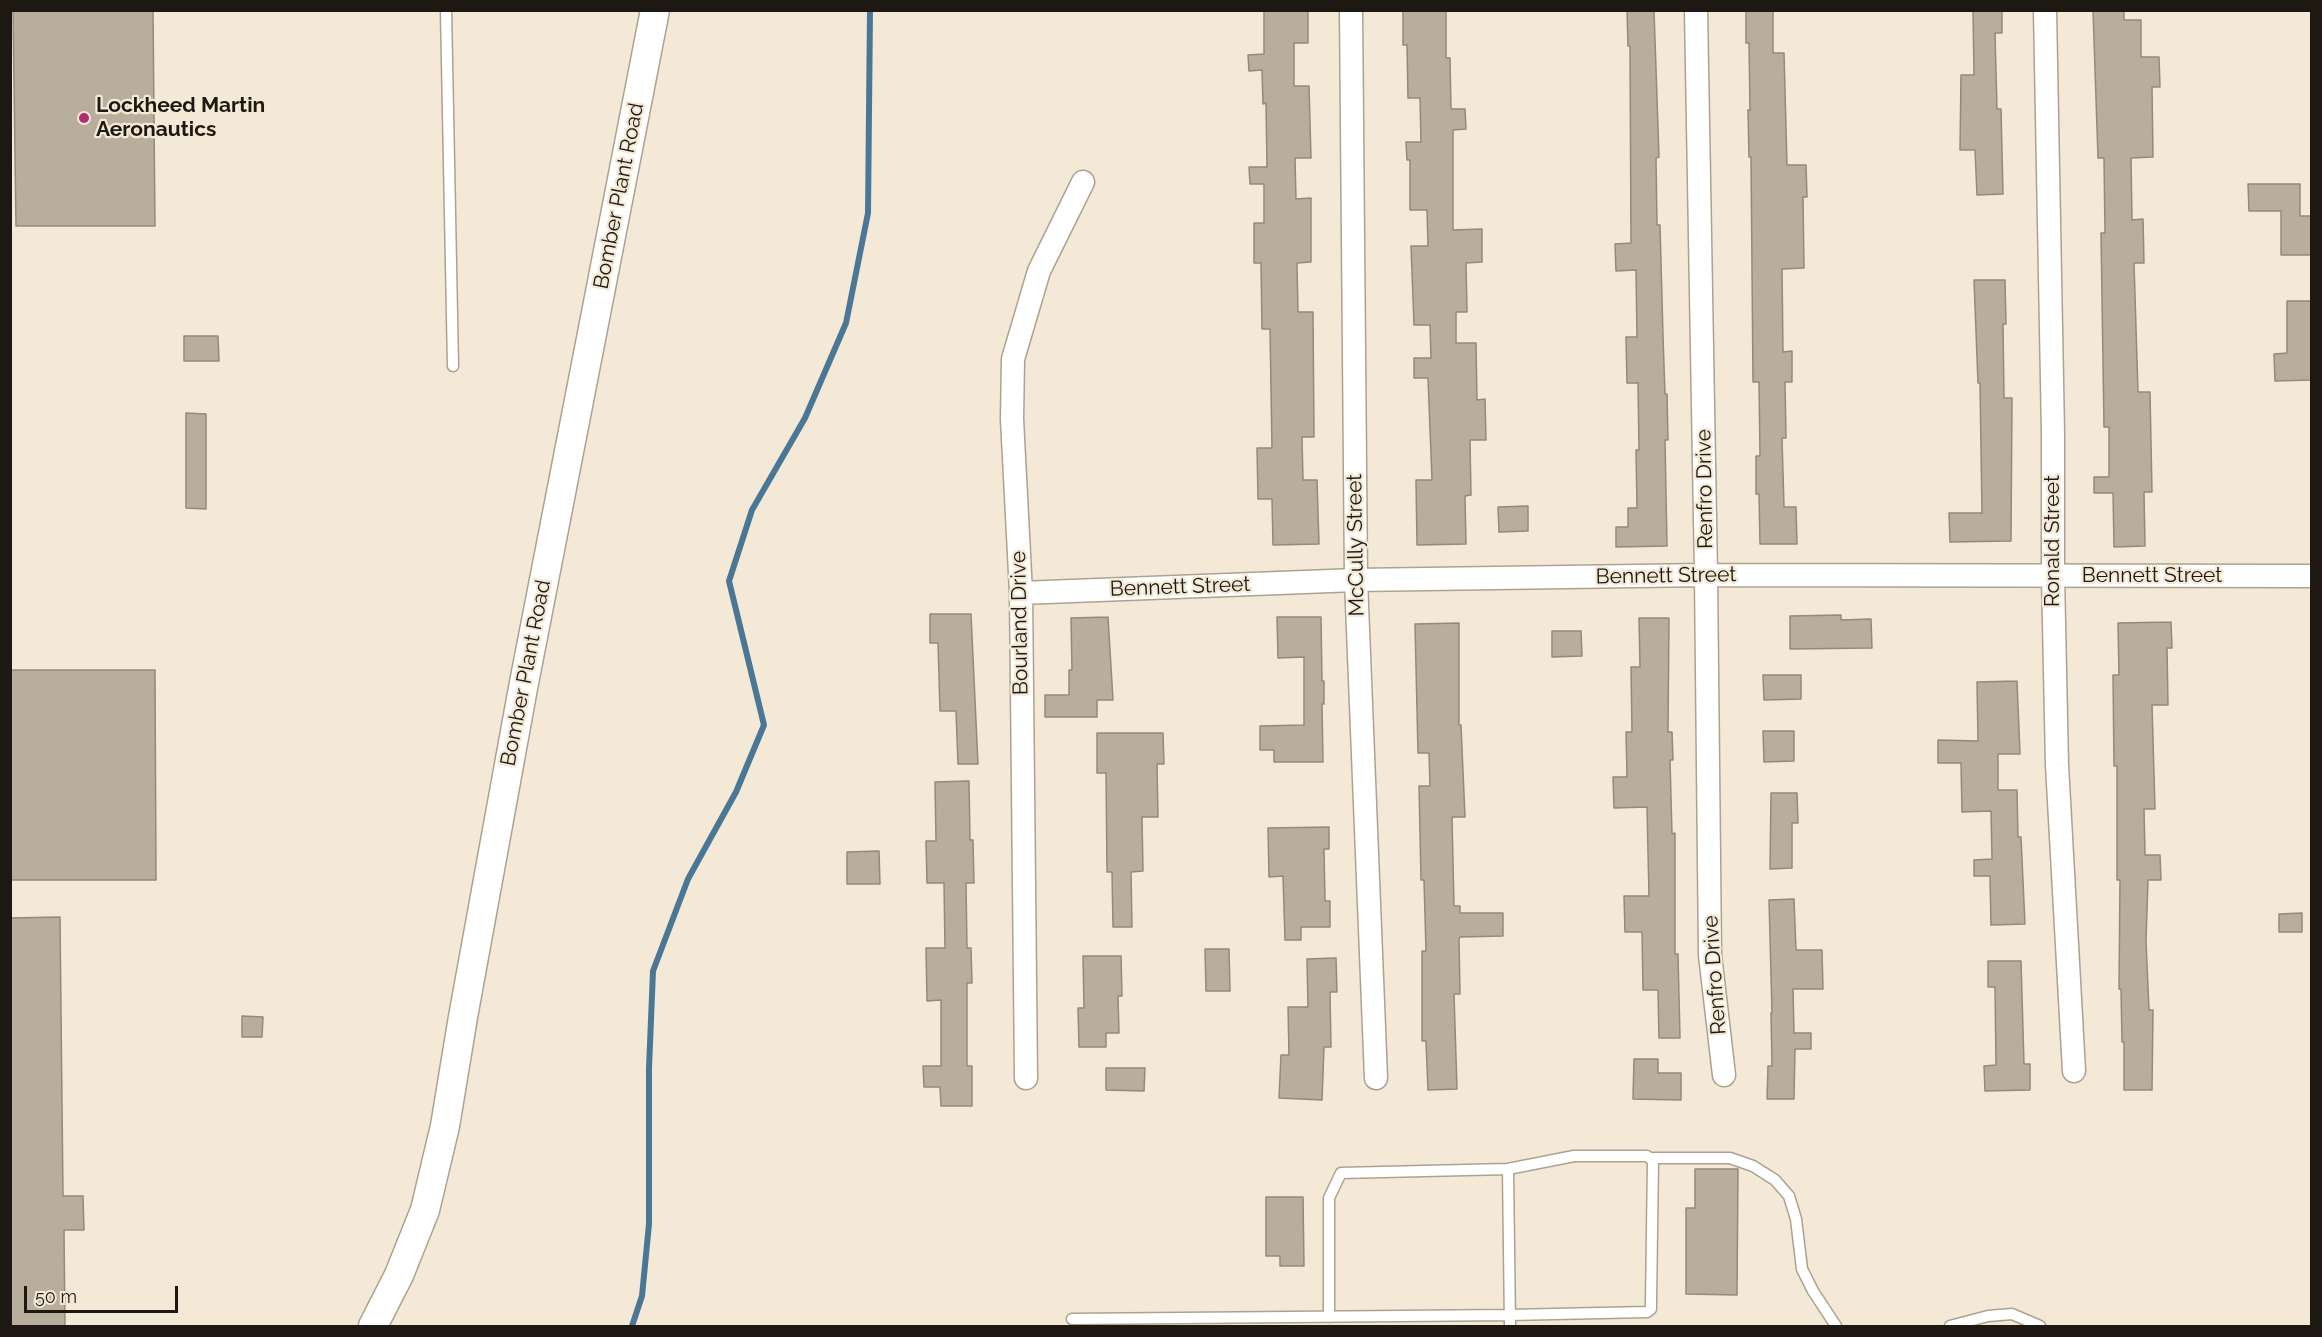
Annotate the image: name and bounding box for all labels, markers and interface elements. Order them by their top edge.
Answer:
place label: Lockheed Martin Aeronautics [96,93,265,143]
street label: Bomber Plant Road [589,101,649,291]
marker: Lockheed Martin Aeronautics [77,111,91,125]
street label: Renfro Drive [1691,429,1719,549]
street label: McCully Street [1342,473,1370,617]
street label: Ronald Street [2040,475,2066,607]
street label: Bourland Drive [1006,551,1034,695]
street label: Bennett Street [1595,562,1737,590]
street label: Bennett Street [2082,563,2222,589]
street label: Bennett Street [1109,572,1251,602]
street label: Bomber Plant Road [496,578,556,768]
street label: Renfro Drive [1698,914,1732,1036]
scale bar [27,1274,182,1312]
text: 50 m [35,1286,77,1307]

